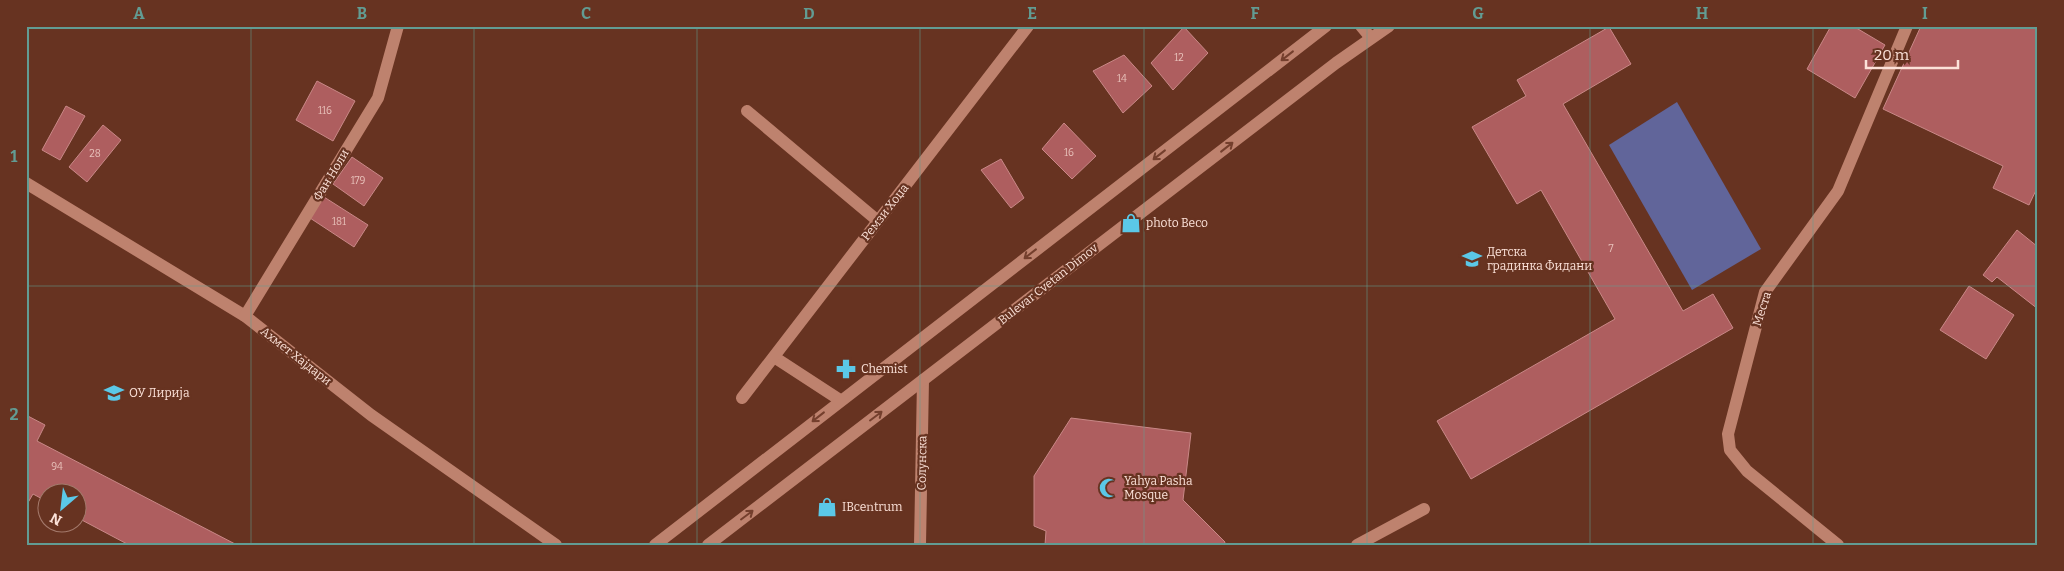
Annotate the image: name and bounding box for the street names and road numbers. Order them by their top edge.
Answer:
street label: Фан Ноли [310,147,352,203]
street label: Ремзи Хоџа [859,181,912,243]
street label: Bulevar Cvetan Dimov [995,240,1101,327]
street label: Места [1750,290,1774,328]
street label: Ахмет Хајдари [258,324,334,388]
street label: Солунска [915,435,929,490]

